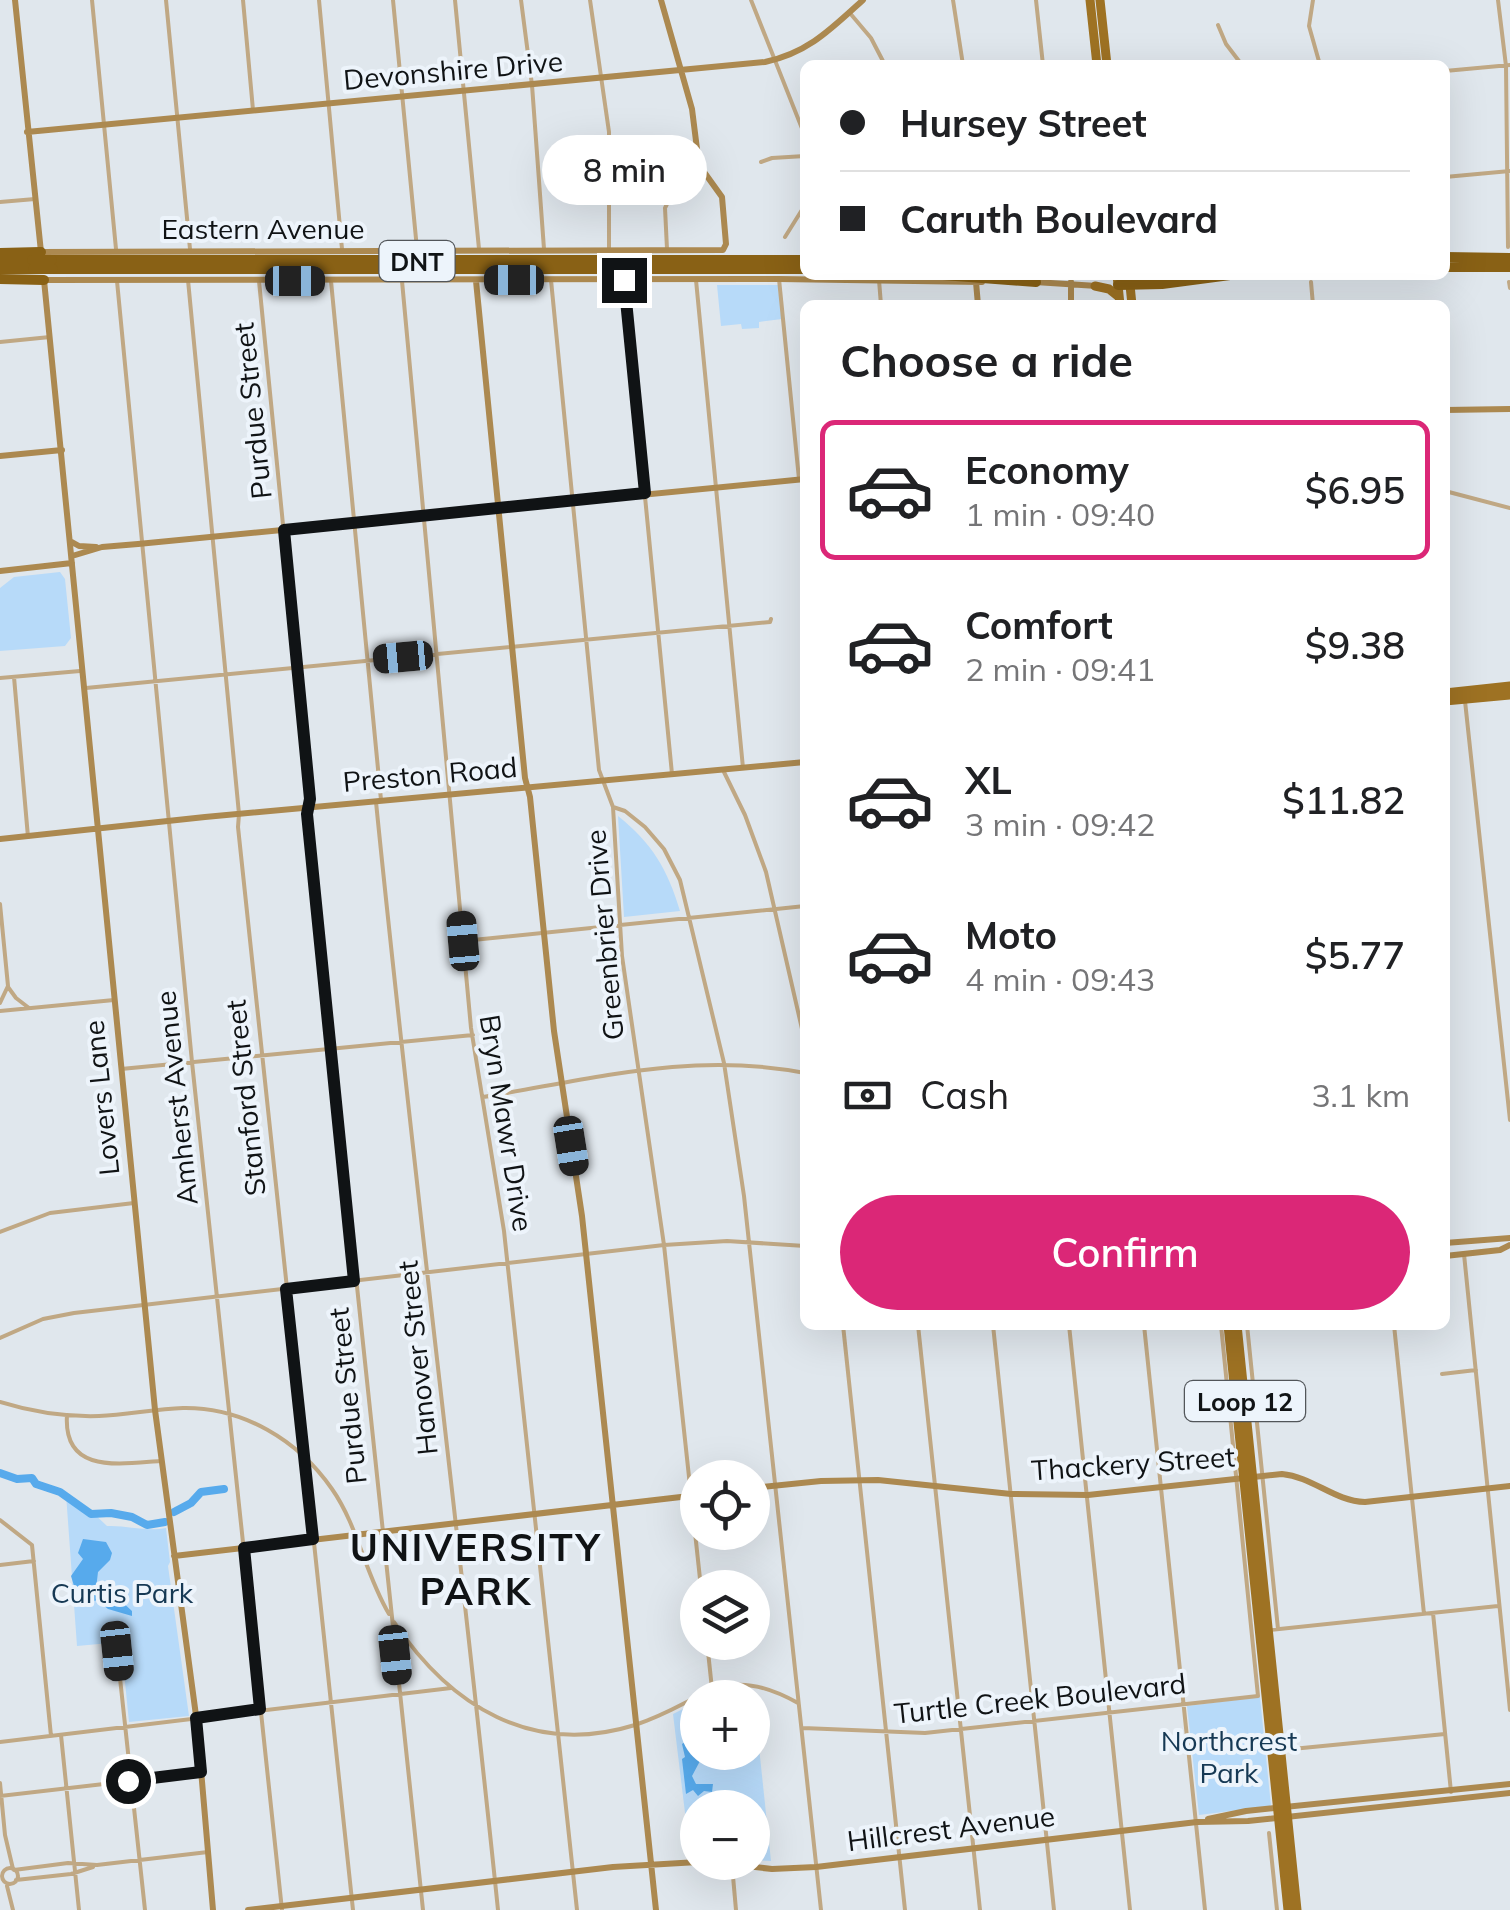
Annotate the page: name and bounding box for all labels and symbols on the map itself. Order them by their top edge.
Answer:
street label: Devonshire Drive [342,43,564,97]
callout: 8 min [542,135,706,205]
street label: Eastern Avenue [161,211,365,246]
road number: DNT [380,241,454,281]
route end [602,258,647,303]
car [484,265,544,295]
car [265,266,325,296]
street label: Purdue Street [225,321,279,501]
car [372,639,434,675]
street label: Preston Road [341,749,519,799]
street label: Greenbrier Drive [577,828,631,1042]
car [445,910,481,972]
street label: Amherst Avenue [147,989,205,1207]
street label: Stanford Street [217,998,273,1198]
street label: Bryn Mawr Drive [473,1012,541,1234]
street label: Lovers Lane [75,1019,127,1177]
car [551,1114,591,1178]
street label: Hanover Street [389,1259,445,1457]
street label: Purdue Street [320,1306,374,1486]
road number: Loop 12 [1185,1381,1305,1421]
street label: Thackery Street [1030,1438,1236,1488]
district label: UNIVERSITY PARK [350,1523,602,1615]
park label: Curtis Park [51,1575,194,1610]
car [99,1620,135,1682]
car [377,1624,413,1686]
street label: Turtle Creek Boulevard [892,1665,1188,1731]
park label: Northcrest Park [1161,1723,1298,1790]
route start [106,1759,151,1804]
street label: Hillcrest Avenue [845,1798,1057,1858]

